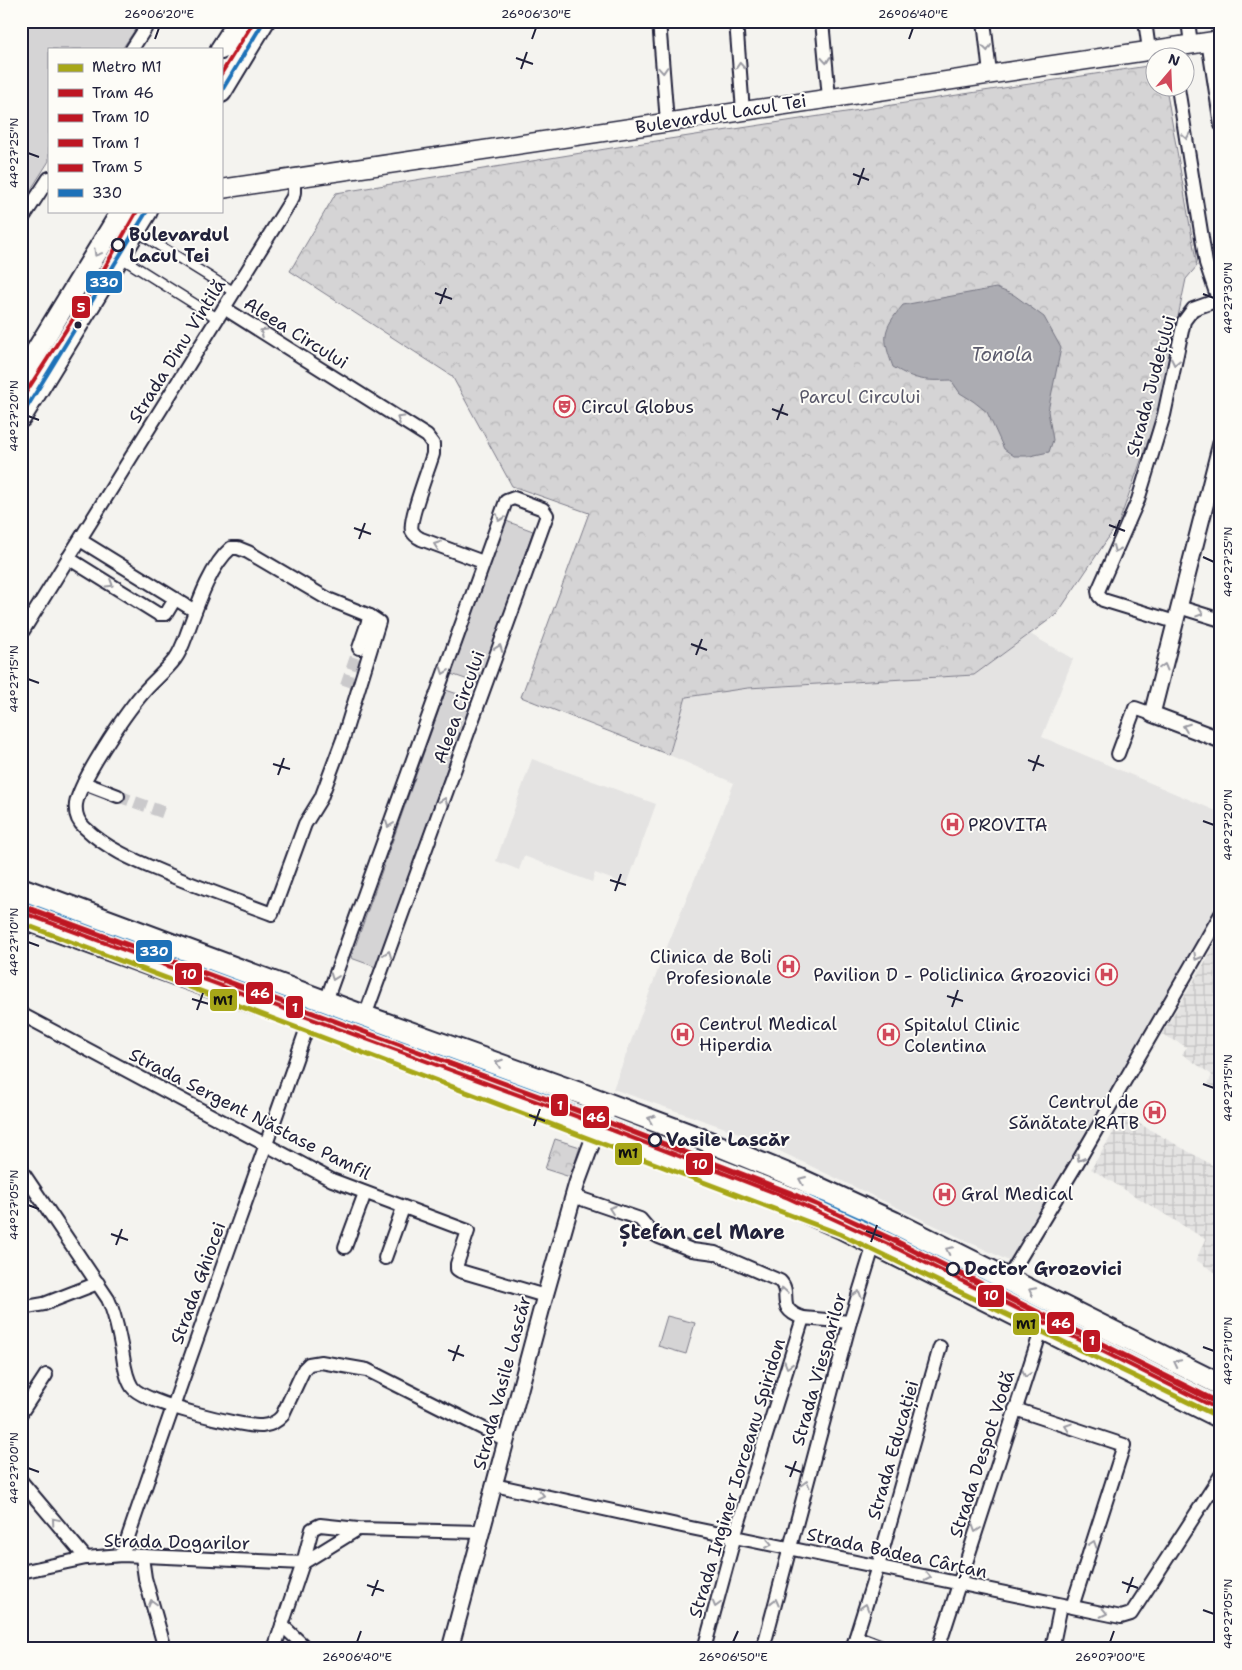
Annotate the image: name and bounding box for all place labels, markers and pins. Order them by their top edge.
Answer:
place label: Bulevardul Lacul Tei [129,223,229,268]
marker: Bulevardul Lacul Tei [111,238,125,252]
unlabelled marker [73,320,83,330]
theatre icon: Circul Globus [553,395,577,419]
place label: Circul Globus [581,395,694,419]
hospital icon: PROVITA [940,813,964,837]
place label: PROVITA [968,813,1048,837]
place label: Clinica de Boli Profesionale [650,945,772,990]
hospital icon: Clinica de Boli Profesionale [776,955,800,979]
place label: Pavilion D - Policlinica Grozovici [813,963,1091,987]
hospital icon: Pavilion D - Policlinica Grozovici [1095,963,1119,987]
place label: Centrul Medical Hiperdia [699,1012,838,1057]
place label: Spitalul Clinic Colentina [904,1013,1020,1058]
hospital icon: Centrul Medical Hiperdia [671,1022,695,1046]
hospital icon: Spitalul Clinic Colentina [876,1023,900,1047]
place label: Centrul de Sănătate RATB [1008,1090,1139,1135]
hospital icon: Centrul de Sănătate RATB [1143,1100,1167,1124]
place label: Vasile Lascăr [666,1128,790,1152]
marker: Vasile Lascăr [648,1133,662,1147]
hospital icon: Gral Medical [933,1182,957,1206]
place label: Gral Medical [961,1182,1074,1206]
place label: Doctor Grozovici [964,1257,1122,1281]
marker: Doctor Grozovici [946,1262,960,1276]

